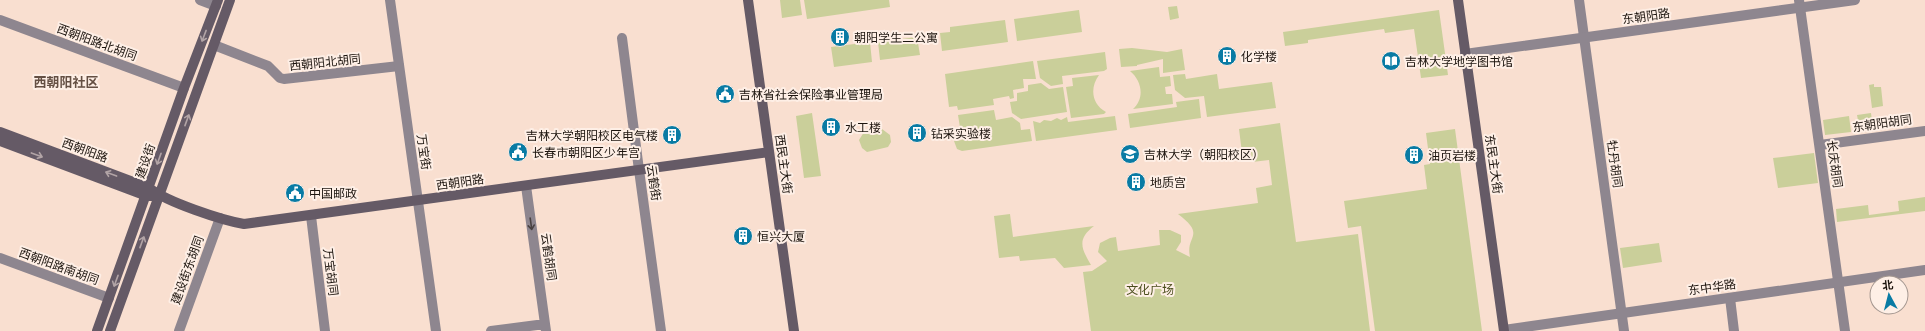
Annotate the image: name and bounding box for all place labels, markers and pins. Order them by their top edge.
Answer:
building icon: 朝阳学生二公寓 [829,26,851,48]
place label: 朝阳学生二公寓 [854,30,938,45]
building icon: 化学楼 [1216,45,1238,67]
place label: 化学楼 [1241,49,1277,64]
library icon: 吉林大学地学图书馆 [1380,50,1402,72]
place label: 吉林大学地学图书馆 [1405,54,1513,69]
public building icon: 吉林省社会保险事业管理局 [714,83,736,105]
place label: 吉林省社会保险事业管理局 [739,87,883,102]
building icon: 水工楼 [820,116,842,138]
place label: 水工楼 [845,120,881,135]
building icon: 钻采实验楼 [906,122,928,144]
building icon: 吉林大学朝阳校区电气楼 [661,124,683,146]
place label: 钻采实验楼 [931,126,991,141]
place label: 吉林大学朝阳校区电气楼 [526,128,658,143]
public building icon: 长春市朝阳区少年宫 [507,141,529,163]
school or university icon: 吉林大学（朝阳校区） [1119,143,1141,165]
building icon: 油页岩楼 [1403,144,1425,166]
place label: 长春市朝阳区少年宫 [532,145,640,160]
place label: 吉林大学（朝阳校区） [1144,147,1264,162]
place label: 油页岩楼 [1428,148,1476,163]
building icon: 地质宫 [1125,171,1147,193]
place label: 地质宫 [1150,175,1186,190]
public building icon: 中国邮政 [284,182,306,204]
place label: 中国邮政 [309,186,357,201]
building icon: 恒兴大厦 [732,225,754,247]
place label: 恒兴大厦 [757,229,805,244]

